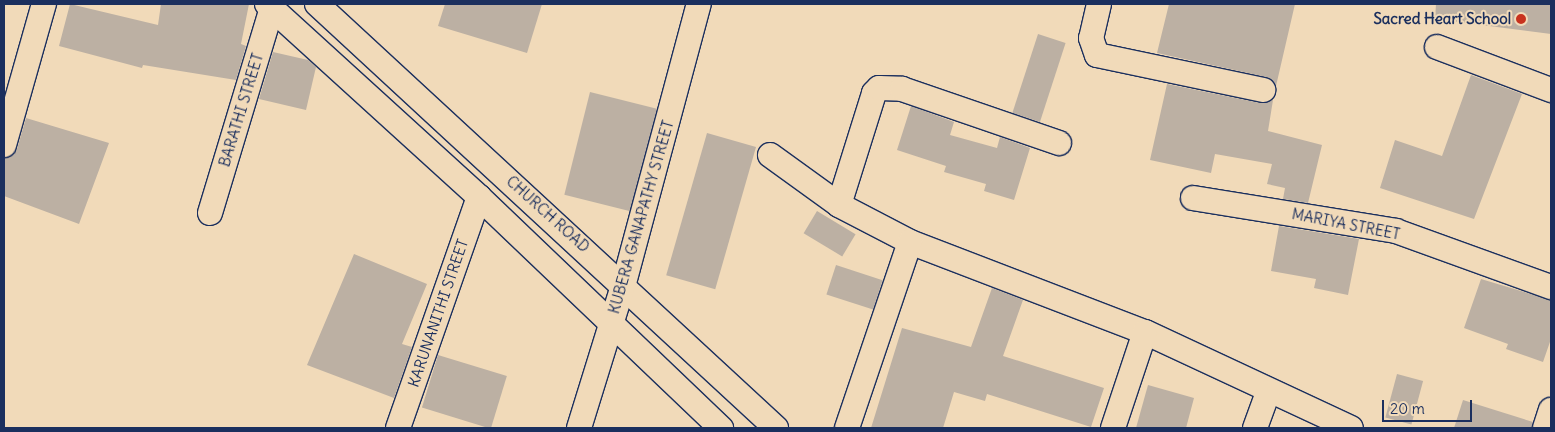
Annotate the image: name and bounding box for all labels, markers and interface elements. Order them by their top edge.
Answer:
place label: Sacred Heart School [1373,10,1511,28]
marker: Sacred Heart School [1515,13,1527,25]
street label: BARATHI STREET [215,51,267,169]
street label: KUBERA GANAPATHY STREET [605,118,677,316]
street label: CHURCH ROAD [503,172,593,256]
street label: MARIYA STREET [1290,205,1402,243]
street label: KARUNANITHI STREET [404,237,472,389]
scale bar [1385,390,1475,422]
text: 20 m [1390,399,1425,418]

